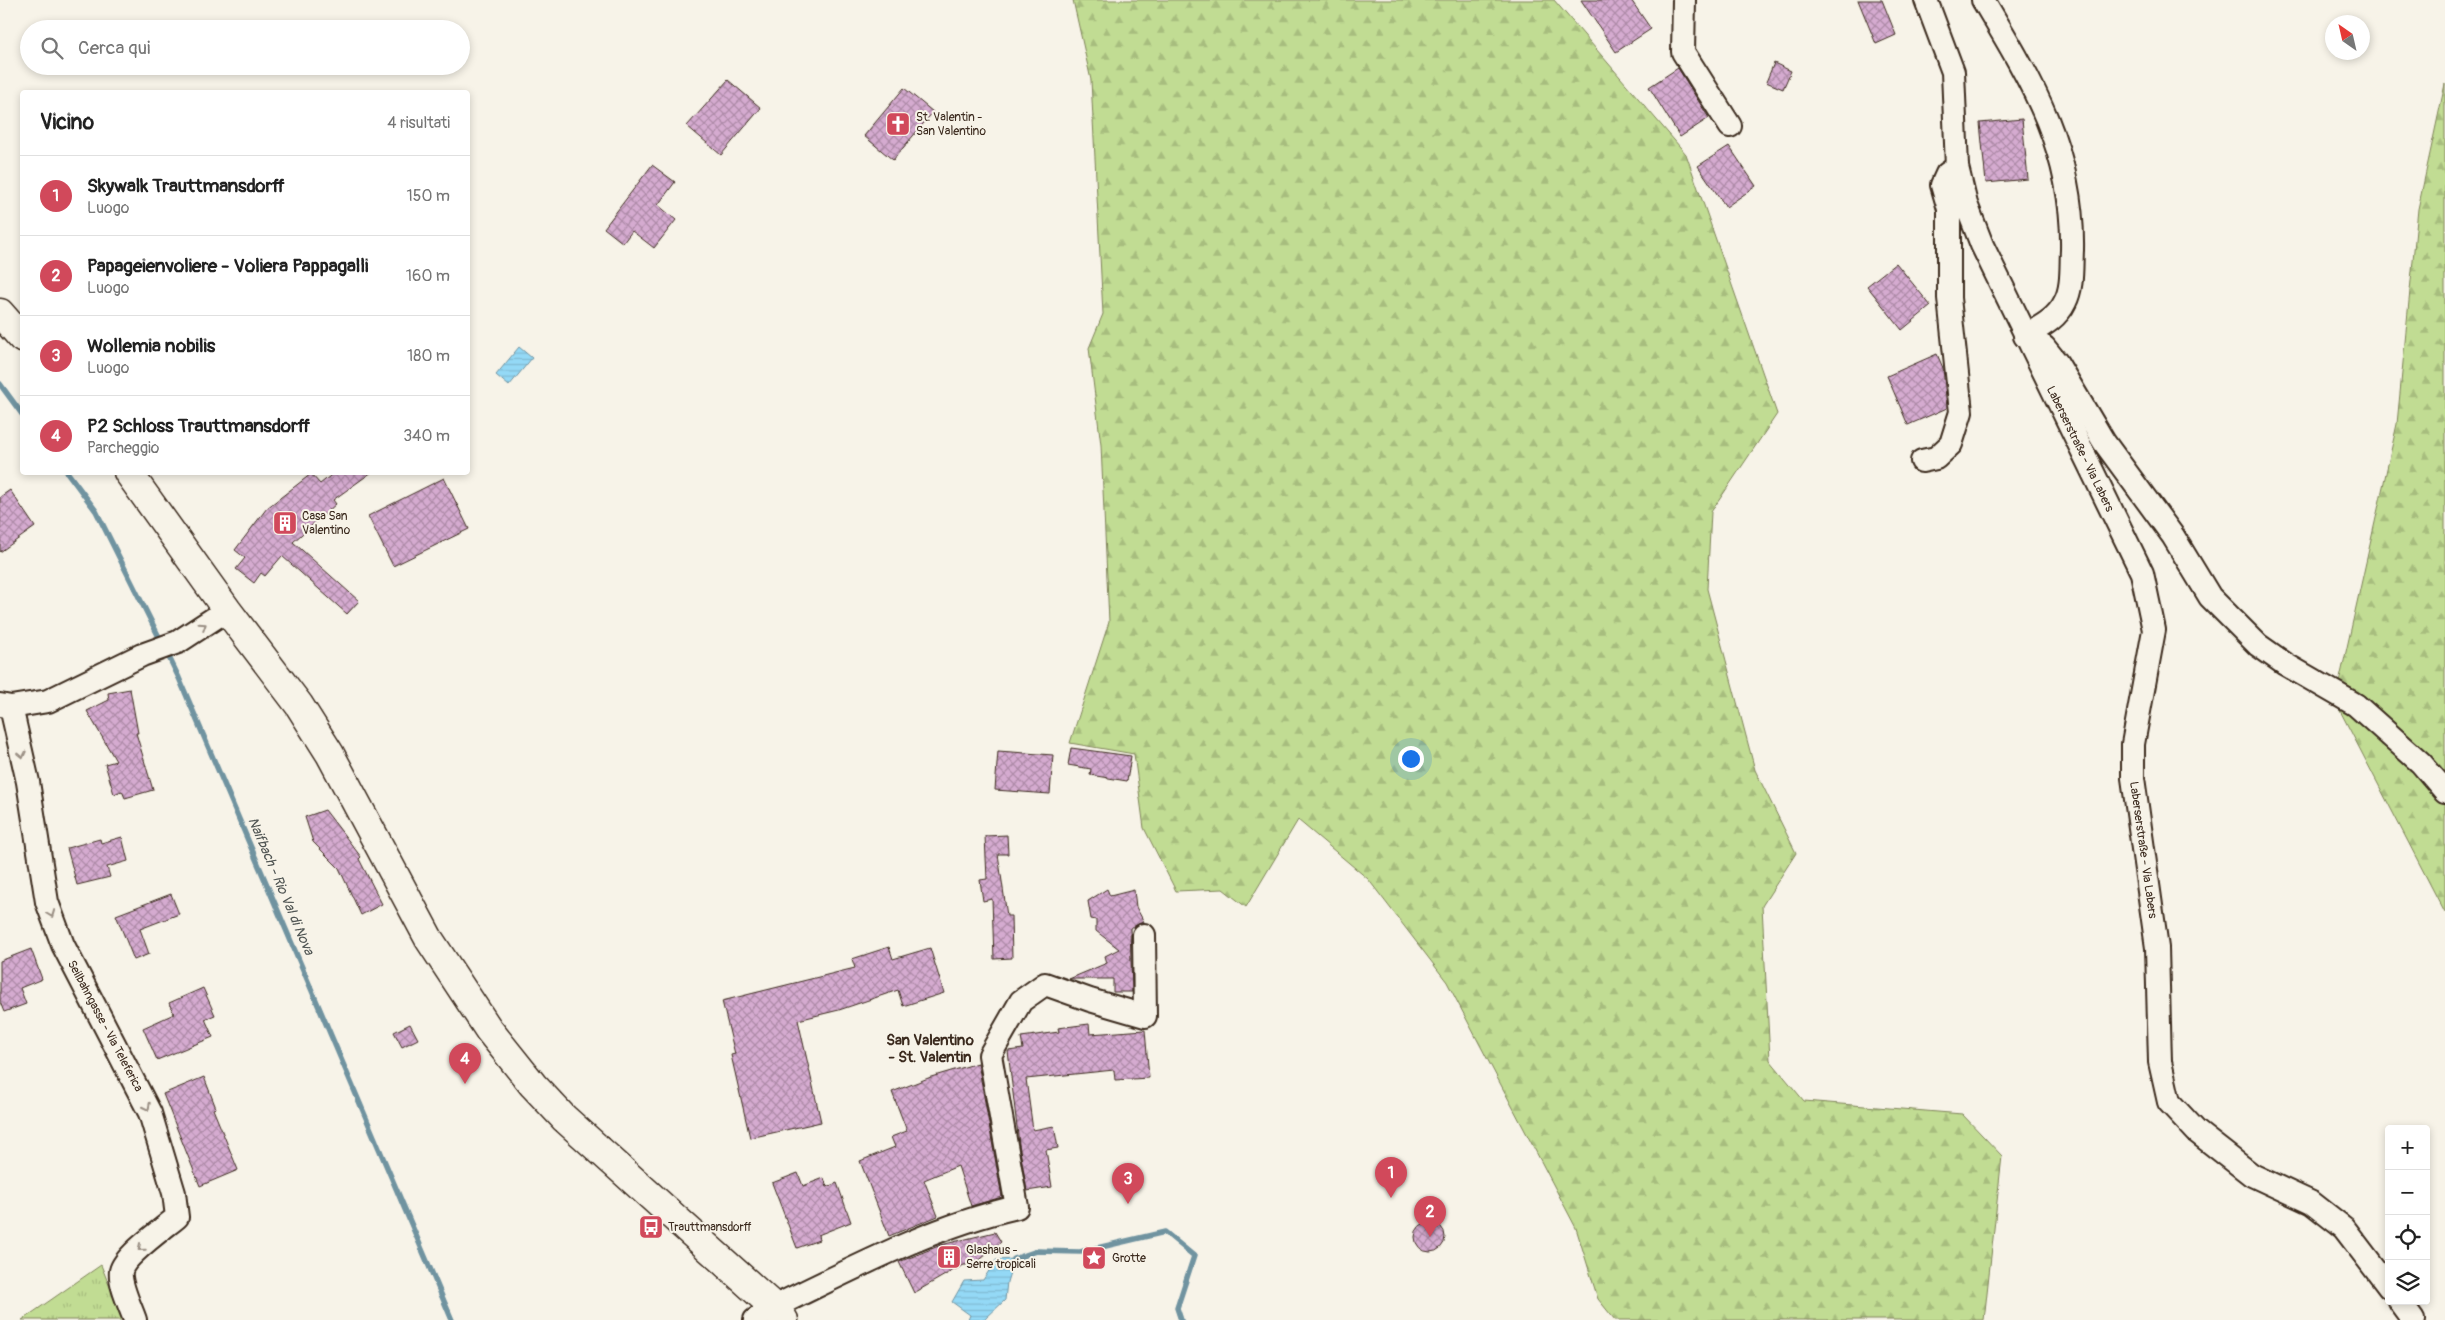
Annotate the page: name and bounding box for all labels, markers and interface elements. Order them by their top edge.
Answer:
north arrow [2325,15,2370,60]
search box [20,20,470,75]
icon: search [38,34,66,62]
text: Cerca qui [78,36,150,60]
text: Vicino [40,109,94,136]
place label: St. Valentin - San Valentino [916,110,986,139]
church icon: St. Valentin - San Valentino [885,111,911,137]
text: 4 risultati [387,113,450,133]
text: Skywalk Trauttmansdorff [87,174,285,198]
text: 1 [53,186,59,206]
text: 150 m [406,186,450,206]
text: Luogo [87,198,129,218]
text: Papageienvoliere - Voliera Pappagalli [87,254,368,278]
text: 2 [52,266,60,286]
text: 160 m [406,266,450,286]
text: Luogo [87,278,129,298]
text: Wollemia nobilis [87,334,215,358]
text: 3 [52,346,60,366]
text: 180 m [407,346,450,366]
text: Luogo [87,358,129,378]
street label: Laberserstraße - Via Labers [2043,384,2117,515]
text: P2 Schloss Trauttmansdorff [87,414,310,438]
text: 4 [51,426,61,446]
text: 340 m [403,426,450,446]
text: Parcheggio [87,438,159,458]
place label: Casa San Valentino [302,509,351,538]
building icon: Casa San Valentino [272,510,298,536]
one-way arrow [197,623,206,632]
your location [1398,746,1424,772]
one-way arrow [16,750,27,759]
street label: Laberserstraße - Via Labers [2126,781,2160,920]
water label: Naifbach - Rio Val di Nova [244,815,318,959]
one-way arrow [45,910,55,918]
street label: Seilbahngasse - Via Teleferica [64,958,146,1095]
district label: San Valentino - St. Valentin [886,1031,974,1067]
pin: 4 [449,1043,481,1084]
one-way arrow [141,1101,151,1110]
map controls [2385,1125,2430,1305]
button: + [2385,1125,2430,1170]
pin: 1 [1375,1157,1407,1198]
pin: 3 [1112,1163,1144,1204]
button: − [2385,1170,2430,1215]
pin: 2 [1414,1196,1446,1237]
bus stop icon: Trauttmansdorff [638,1214,664,1240]
button: locate [2385,1215,2430,1260]
place label: Trauttmansdorff [668,1220,752,1235]
one-way arrow [137,1243,146,1252]
place label: Glashaus - Serre tropicali [966,1243,1036,1272]
building icon: Glashaus - Serre tropicali [936,1244,962,1270]
place icon: Grotte [1081,1245,1107,1271]
place label: Grotte [1112,1251,1146,1266]
button: layers [2385,1260,2430,1305]

